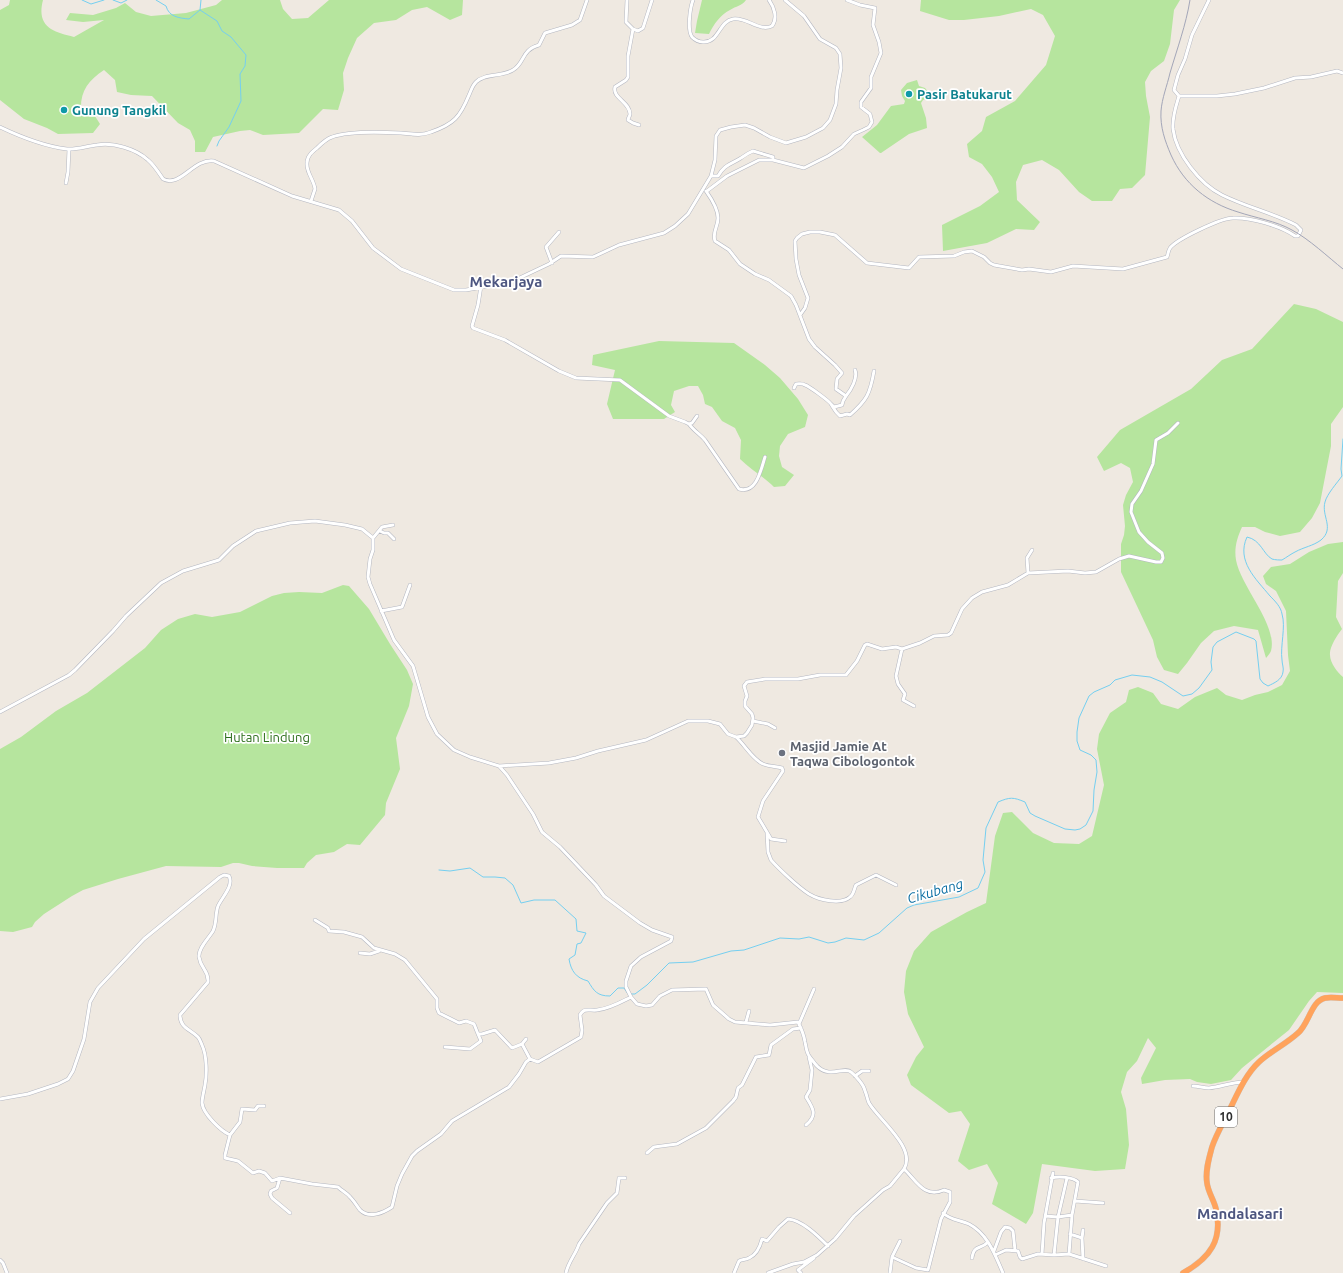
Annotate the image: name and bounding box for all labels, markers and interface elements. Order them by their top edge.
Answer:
place label: Pasir Batukarut [917,87,1012,101]
marker: Pasir Batukarut [904,89,914,99]
place label: Gunung Tangkil [72,103,166,117]
marker: Gunung Tangkil [59,105,69,115]
district label: Mekarjaya [470,273,542,290]
park label: Hutan Lindung [224,730,310,744]
place label: Masjid Jamie At Taqwa Cibologontok [790,739,916,768]
marker: Masjid Jamie At Taqwa Cibologontok [777,748,787,758]
water label: Cikubang [905,875,965,907]
road number: 10 [1215,1107,1237,1127]
district label: Mandalasari [1197,1205,1283,1222]

